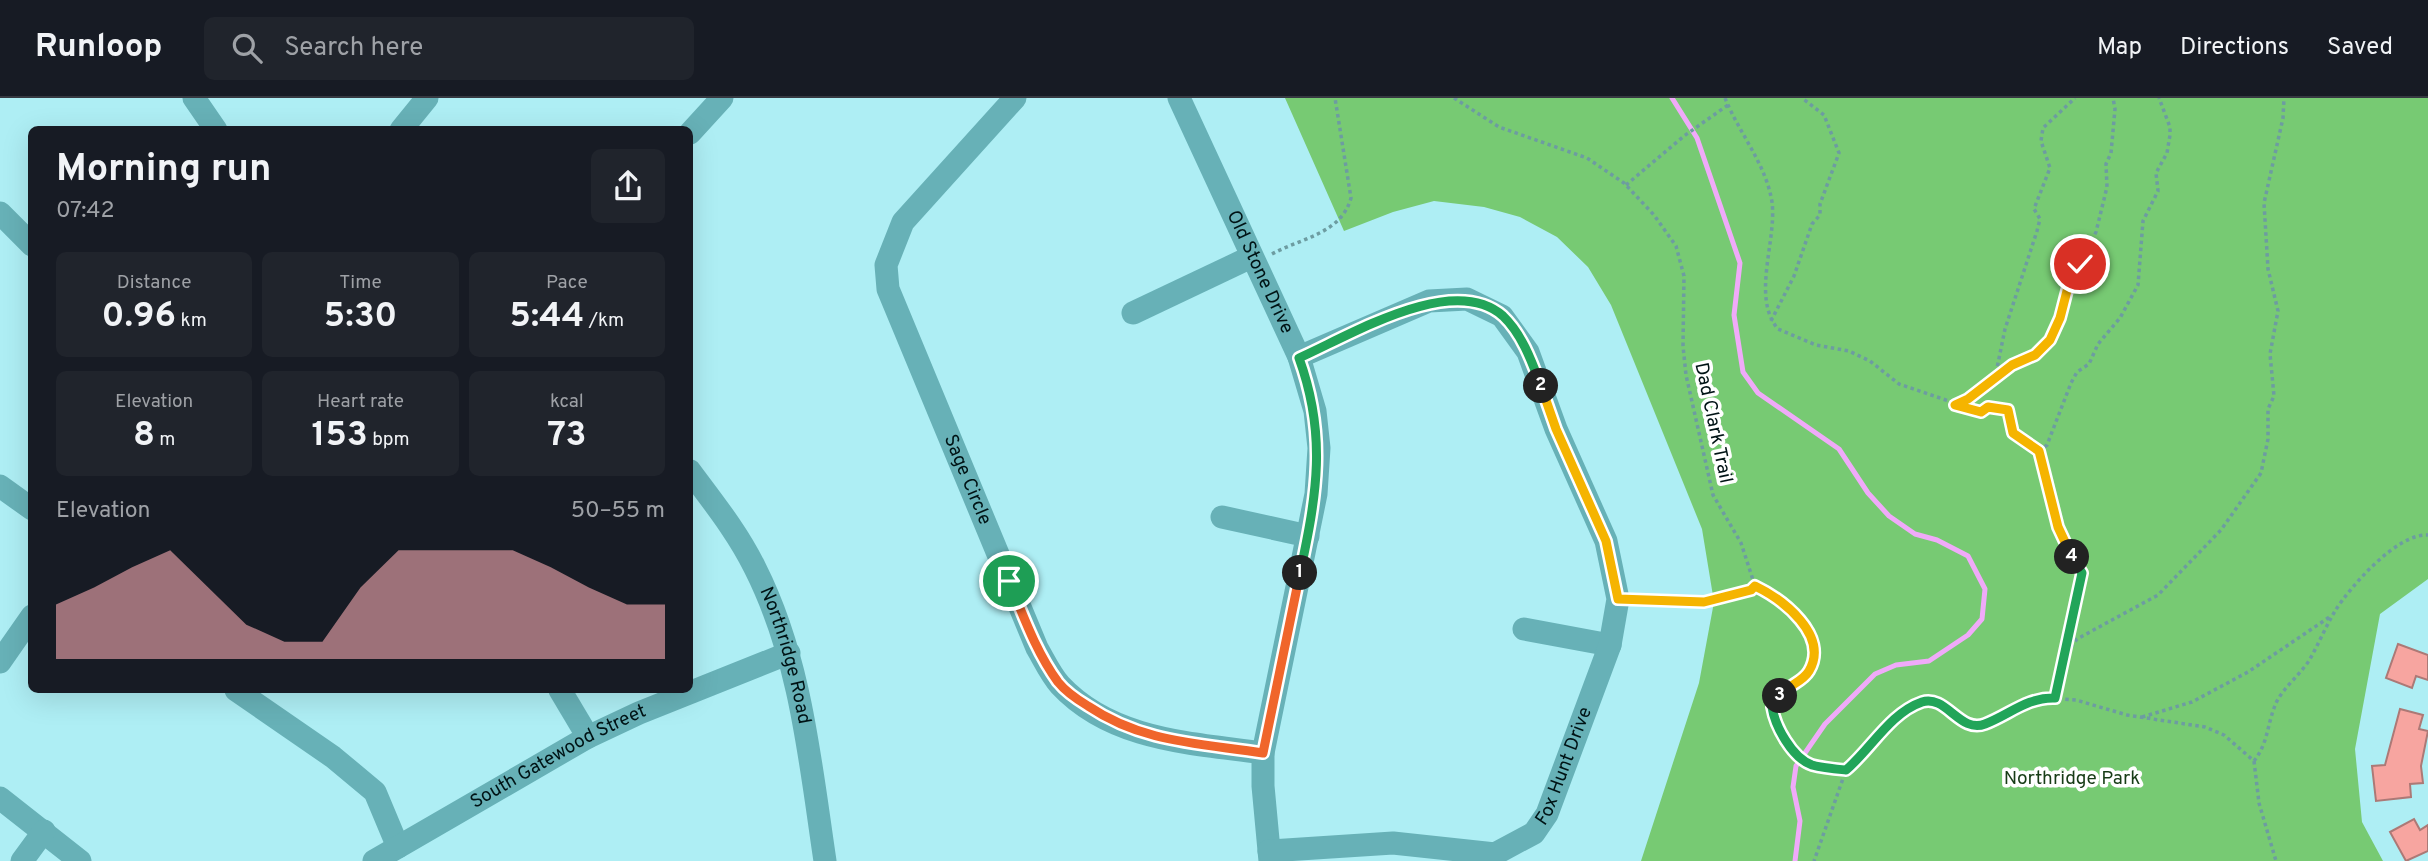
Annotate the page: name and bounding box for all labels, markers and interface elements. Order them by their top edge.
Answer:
search box [204,17,694,80]
text: Runloop [35,27,162,69]
icon: search [228,29,266,67]
text: Search here [284,32,423,65]
text: Map [2097,33,2142,63]
text: Directions [2180,33,2289,63]
text: Saved [2327,33,2393,63]
text: Morning run [56,146,272,195]
button: share [591,149,665,223]
text: 07:42 [56,197,115,226]
street label: Old Stone Drive [1221,207,1299,338]
pin [2050,234,2110,294]
icon: check [2061,245,2099,283]
text: Distance [117,271,191,295]
text: Time [339,271,382,295]
text: Pace [546,271,588,295]
text: 0.96 [102,295,176,339]
text: 5:30 [324,295,397,339]
text: 5:44 [509,295,584,339]
text: km [176,309,207,333]
text: /km [584,309,624,333]
street label: Dad Clark Trail [1688,360,1738,486]
pin: 2 [1524,368,1558,404]
text: 2 [1535,373,1546,397]
text: Elevation [115,390,193,414]
text: Heart rate [317,390,404,414]
text: kcal [550,390,584,414]
text: 8 [133,414,155,458]
text: 153 [311,414,368,458]
text: 73 [547,414,586,458]
text: m [155,428,175,452]
text: bpm [368,428,410,452]
street label: Sage Circle [938,431,997,529]
text: Elevation [56,497,151,526]
text: 50–55 m [571,497,665,526]
pin: 4 [2054,540,2090,574]
text: 4 [2065,544,2078,568]
pin [979,551,1039,611]
pin: 1 [1282,556,1318,590]
text: 1 [1296,560,1303,584]
icon: arrive [990,562,1028,600]
street label: Northridge Road [754,583,816,726]
pin: 3 [1762,678,1798,714]
text: 3 [1774,683,1785,707]
street label: South Gatewood Street [466,699,650,814]
street label: Fox Hunt Drive [1531,704,1598,830]
park label: Northridge Park [2004,767,2140,791]

